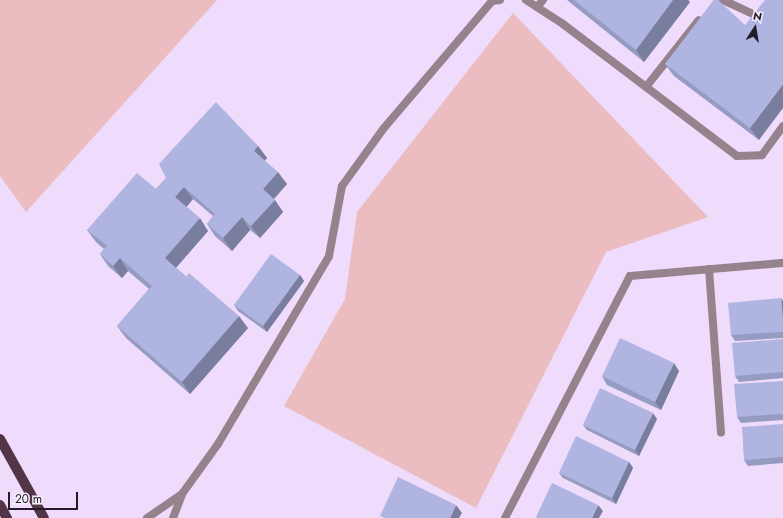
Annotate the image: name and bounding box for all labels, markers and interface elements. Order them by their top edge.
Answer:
north arrow [735,8,775,48]
text: N [752,8,763,25]
scale bar [10,484,80,510]
text: 20 m [15,490,42,508]

